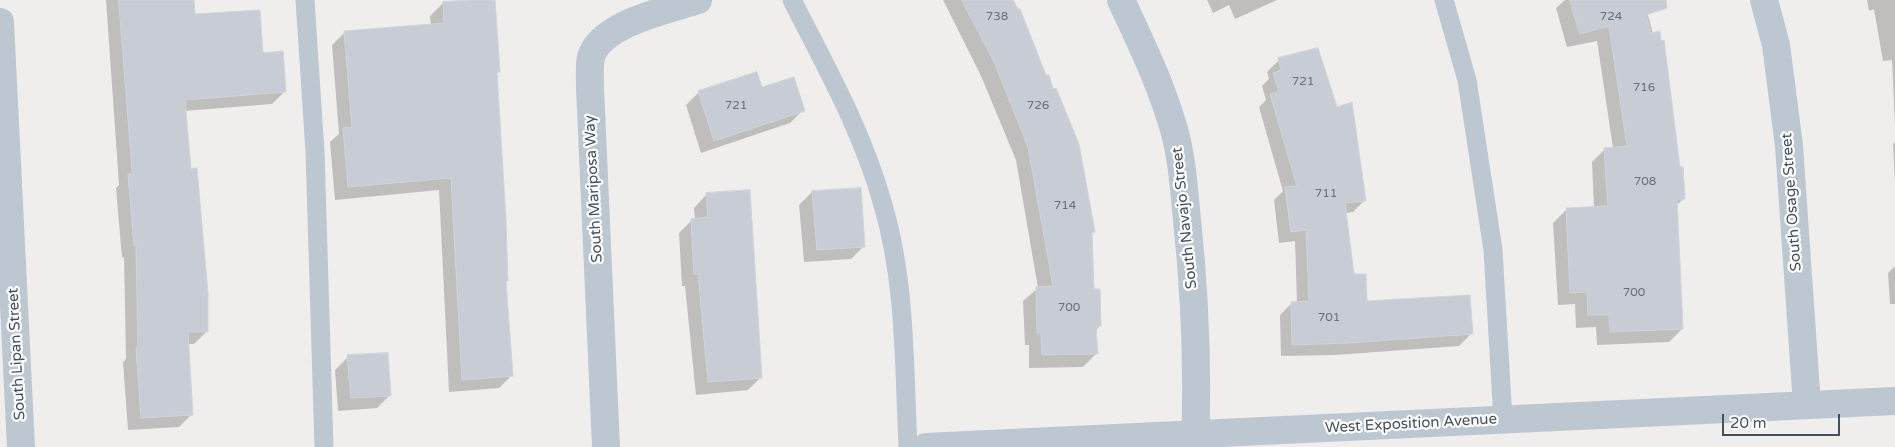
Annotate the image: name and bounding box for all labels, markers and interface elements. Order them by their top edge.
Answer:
house number: 738 [986,10,1008,24]
house number: 724 [1600,10,1622,24]
house number: 721 [1292,75,1314,89]
house number: 716 [1633,81,1655,95]
house number: 721 [725,99,747,113]
house number: 726 [1027,99,1049,113]
street label: South Mariposa Way [581,115,607,263]
street label: South Osage Street [1778,132,1806,272]
street label: South Navajo Street [1169,146,1201,290]
house number: 708 [1634,175,1656,189]
house number: 711 [1315,187,1337,201]
house number: 714 [1054,199,1076,213]
house number: 700 [1623,286,1645,300]
street label: South Lipan Street [5,287,29,421]
house number: 700 [1058,301,1080,315]
house number: 701 [1318,311,1340,325]
scale bar [1725,404,1842,436]
street label: West Exposition Avenue [1325,411,1497,437]
text: 20 m [1730,414,1767,432]

